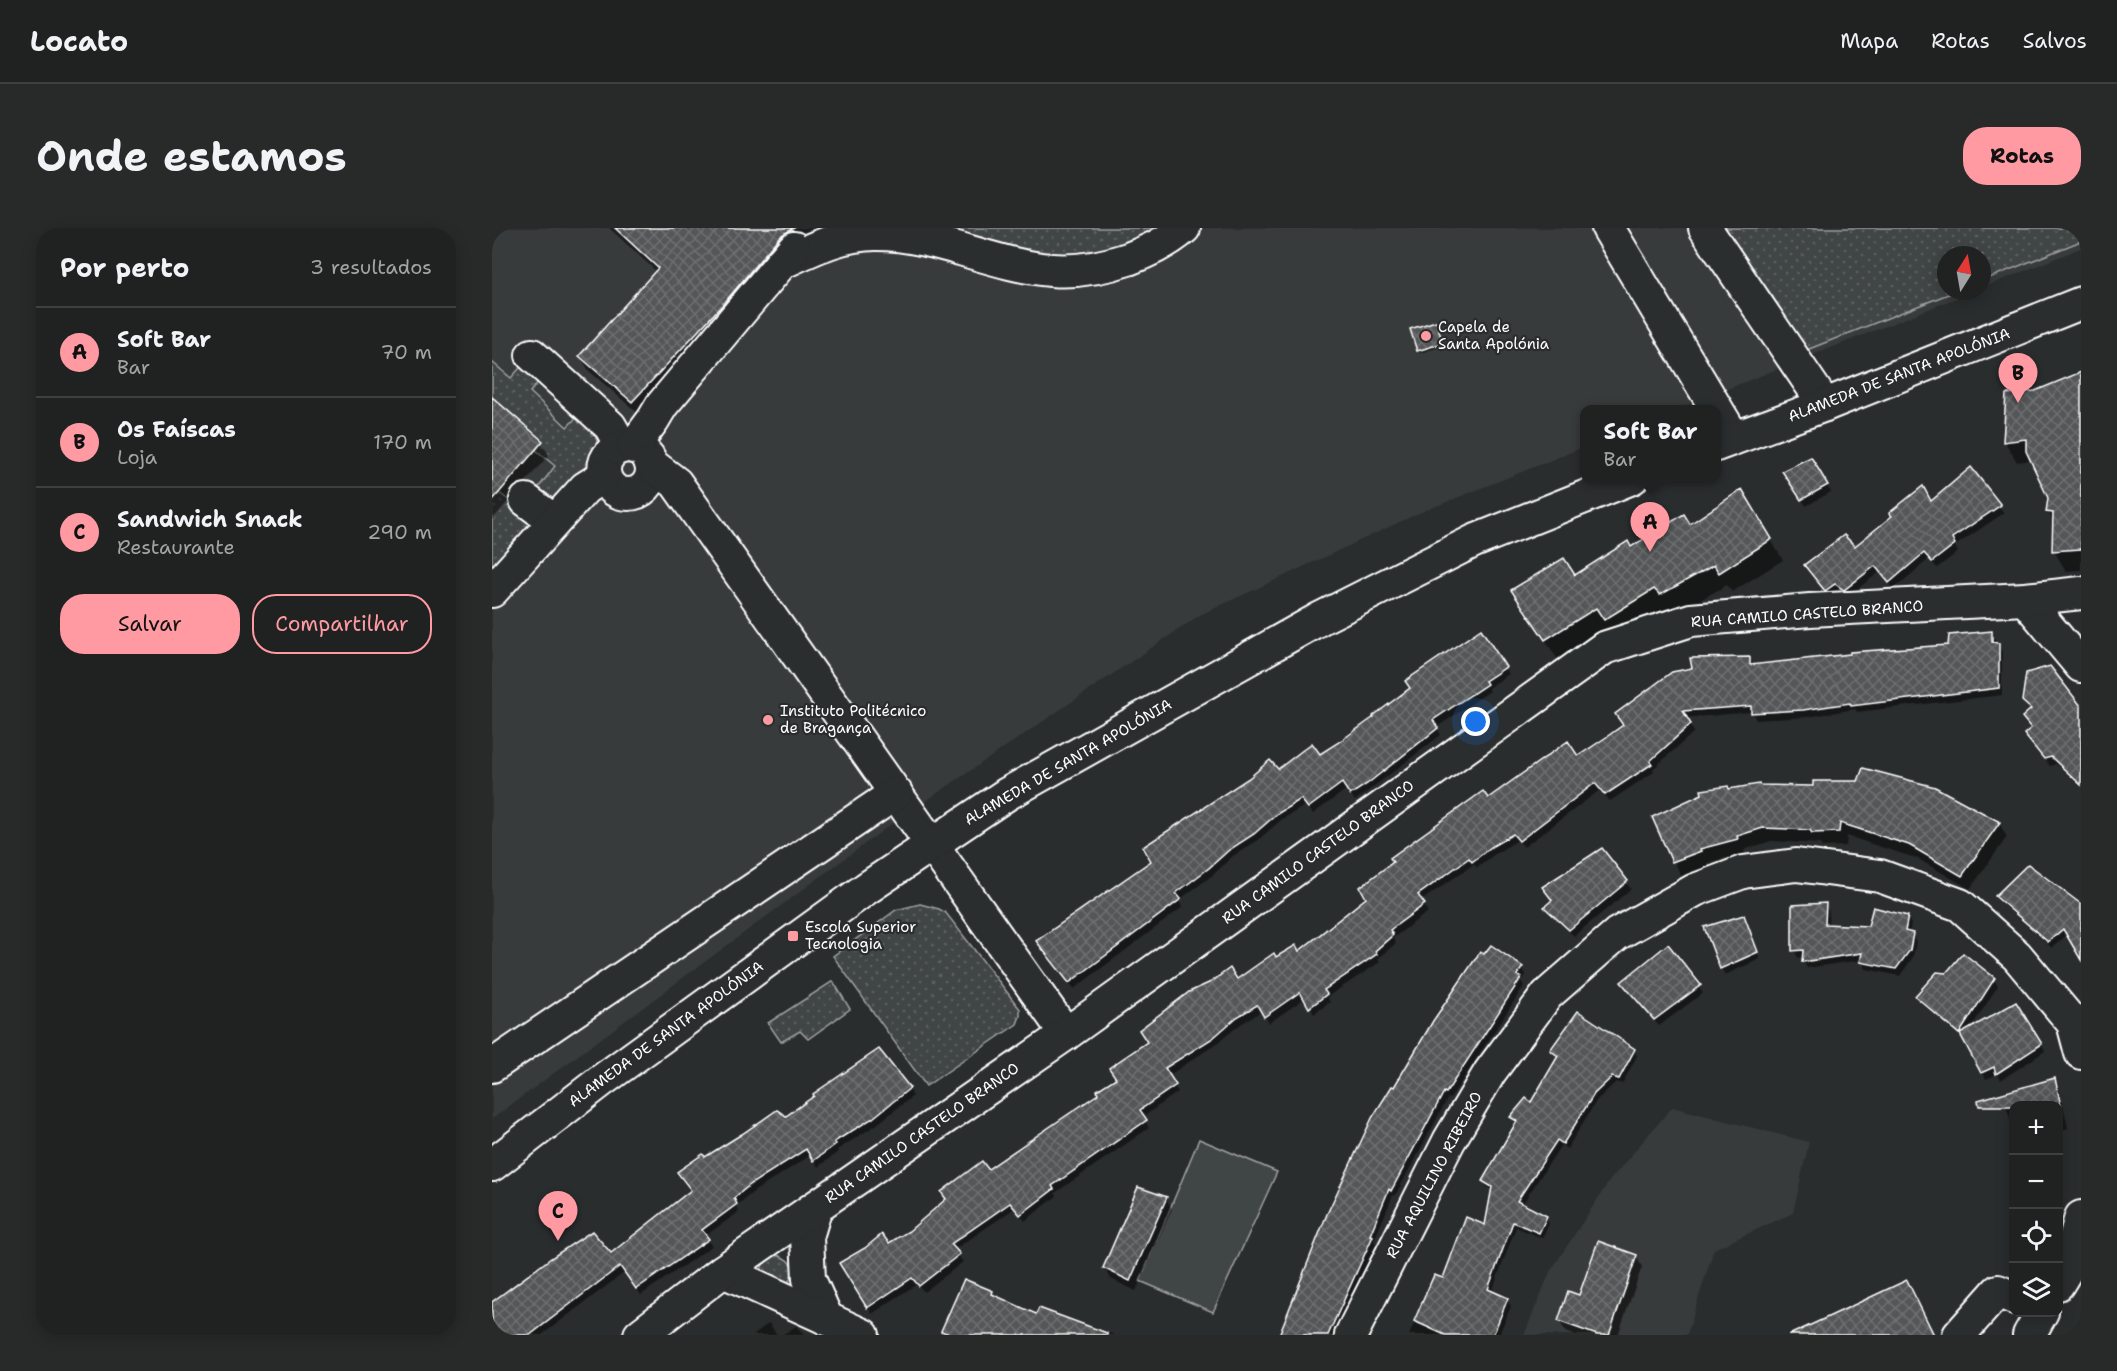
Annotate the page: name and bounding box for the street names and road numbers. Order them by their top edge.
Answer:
street label: ALAMEDA DE SANTA APOLÓNIA [1785,322,2013,427]
street label: RUA CAMILO CASTELO BRANCO [1690,596,1924,632]
street label: ALAMEDA DE SANTA APOLÓNIA [960,693,1175,830]
street label: RUA CAMILO CASTELO BRANCO [1218,775,1418,929]
street label: ALAMEDA DE SANTA APOLÓNIA [564,956,768,1112]
street label: RUA CAMILO CASTELO BRANCO [821,1058,1023,1208]
street label: RUA AQUILINO RIBEIRO [1381,1088,1487,1262]

